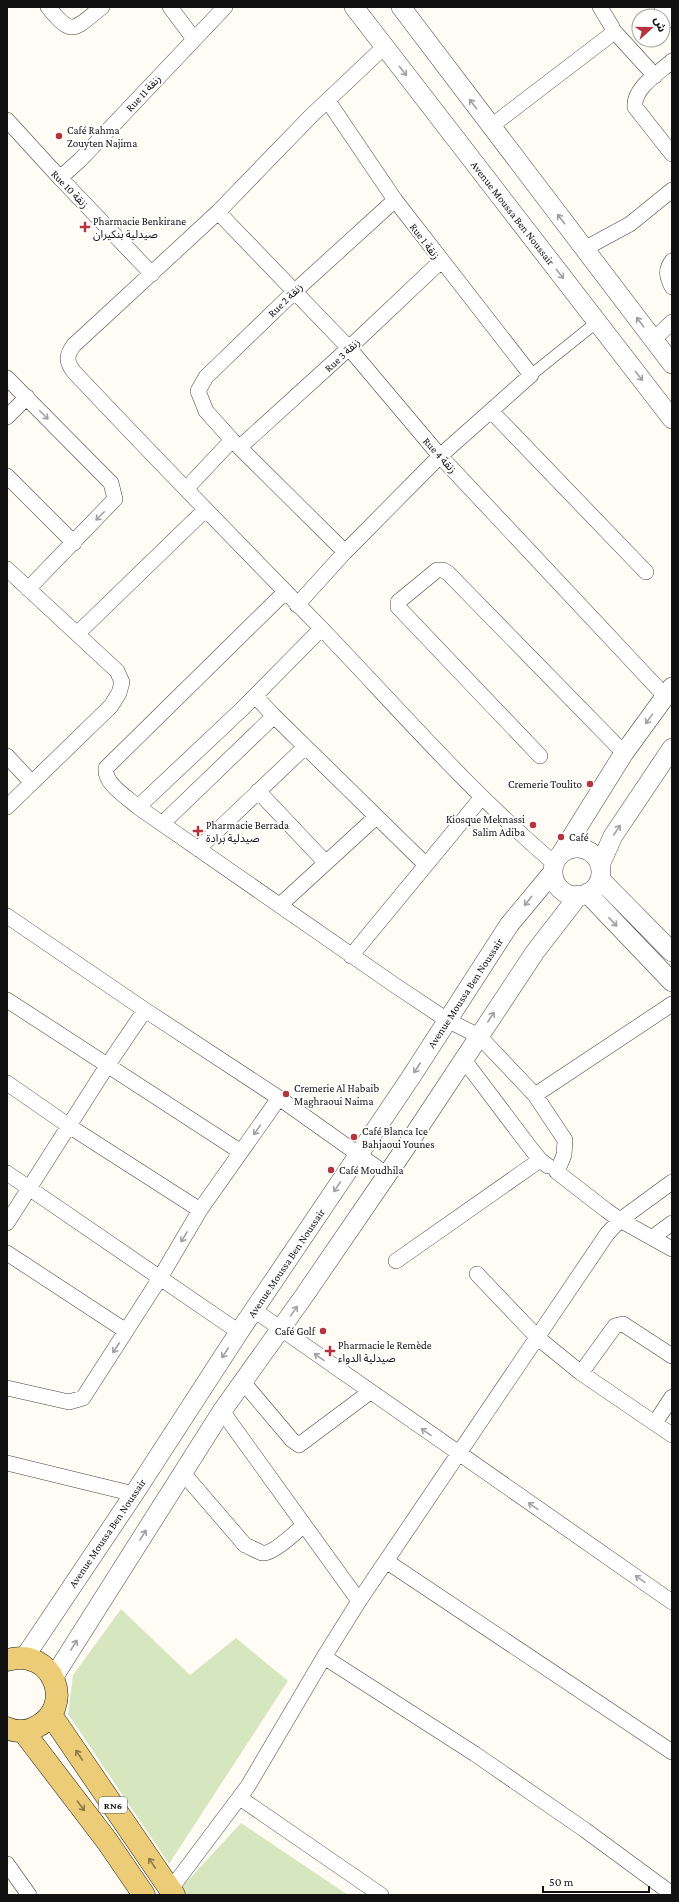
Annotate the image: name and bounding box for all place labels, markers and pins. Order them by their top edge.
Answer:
place label: Café Rahma Zouyten Najima [67,124,137,150]
marker: Café Rahma Zouyten Najima [54,131,64,141]
place label: Pharmacie Benkirane صيدلية بنكيران [93,215,186,241]
marker: Pharmacie Benkirane صيدلية بنكيران [80,222,90,232]
place label: Cremerie Toulito [508,778,583,790]
marker: Cremerie Toulito [585,779,595,789]
place label: Kiosque Meknassi Salim Adiba [446,813,525,838]
place label: Pharmacie Berrada صيدلية برادة [206,819,289,845]
marker: Kiosque Meknassi Salim Adiba [528,820,538,830]
marker: Pharmacie Berrada صيدلية برادة [193,826,203,836]
place label: Café [569,831,589,843]
marker: Café [556,832,566,842]
place label: Cremerie Al Habaib Maghraoui Naima [294,1082,379,1108]
marker: Cremerie Al Habaib Maghraoui Naima [281,1089,291,1099]
place label: Café Blanca Ice Bahjaoui Younes [362,1125,434,1151]
marker: Café Blanca Ice Bahjaoui Younes [349,1132,359,1142]
place label: Café Moudhila [339,1164,404,1176]
marker: Café Moudhila [326,1165,336,1175]
place label: Café Golf [275,1325,316,1337]
marker: Café Golf [318,1326,328,1336]
place label: Pharmacie le Remède صيدلية الدواء [338,1339,432,1365]
marker: Pharmacie le Remède صيدلية الدواء [325,1346,335,1356]

